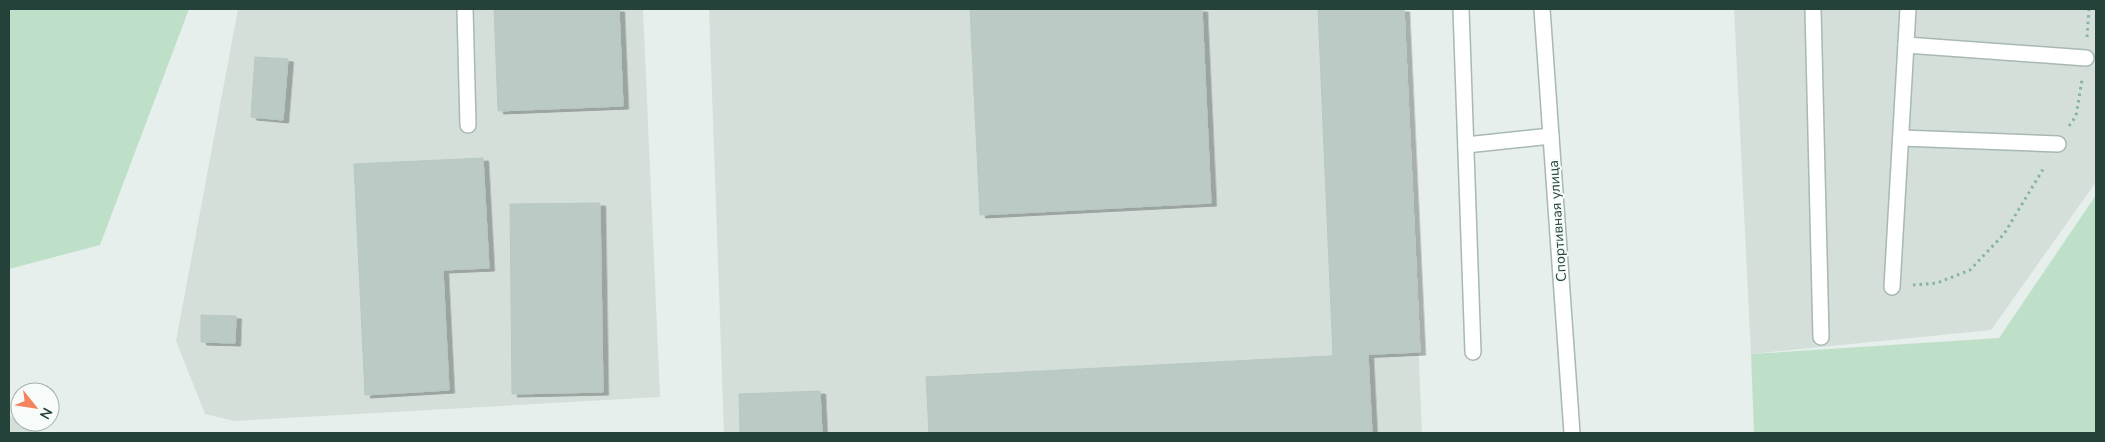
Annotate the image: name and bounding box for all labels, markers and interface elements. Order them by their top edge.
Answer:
street label: Спортивная улица [1544,160,1571,282]
north arrow [10,382,60,432]
text: N [35,404,57,423]

